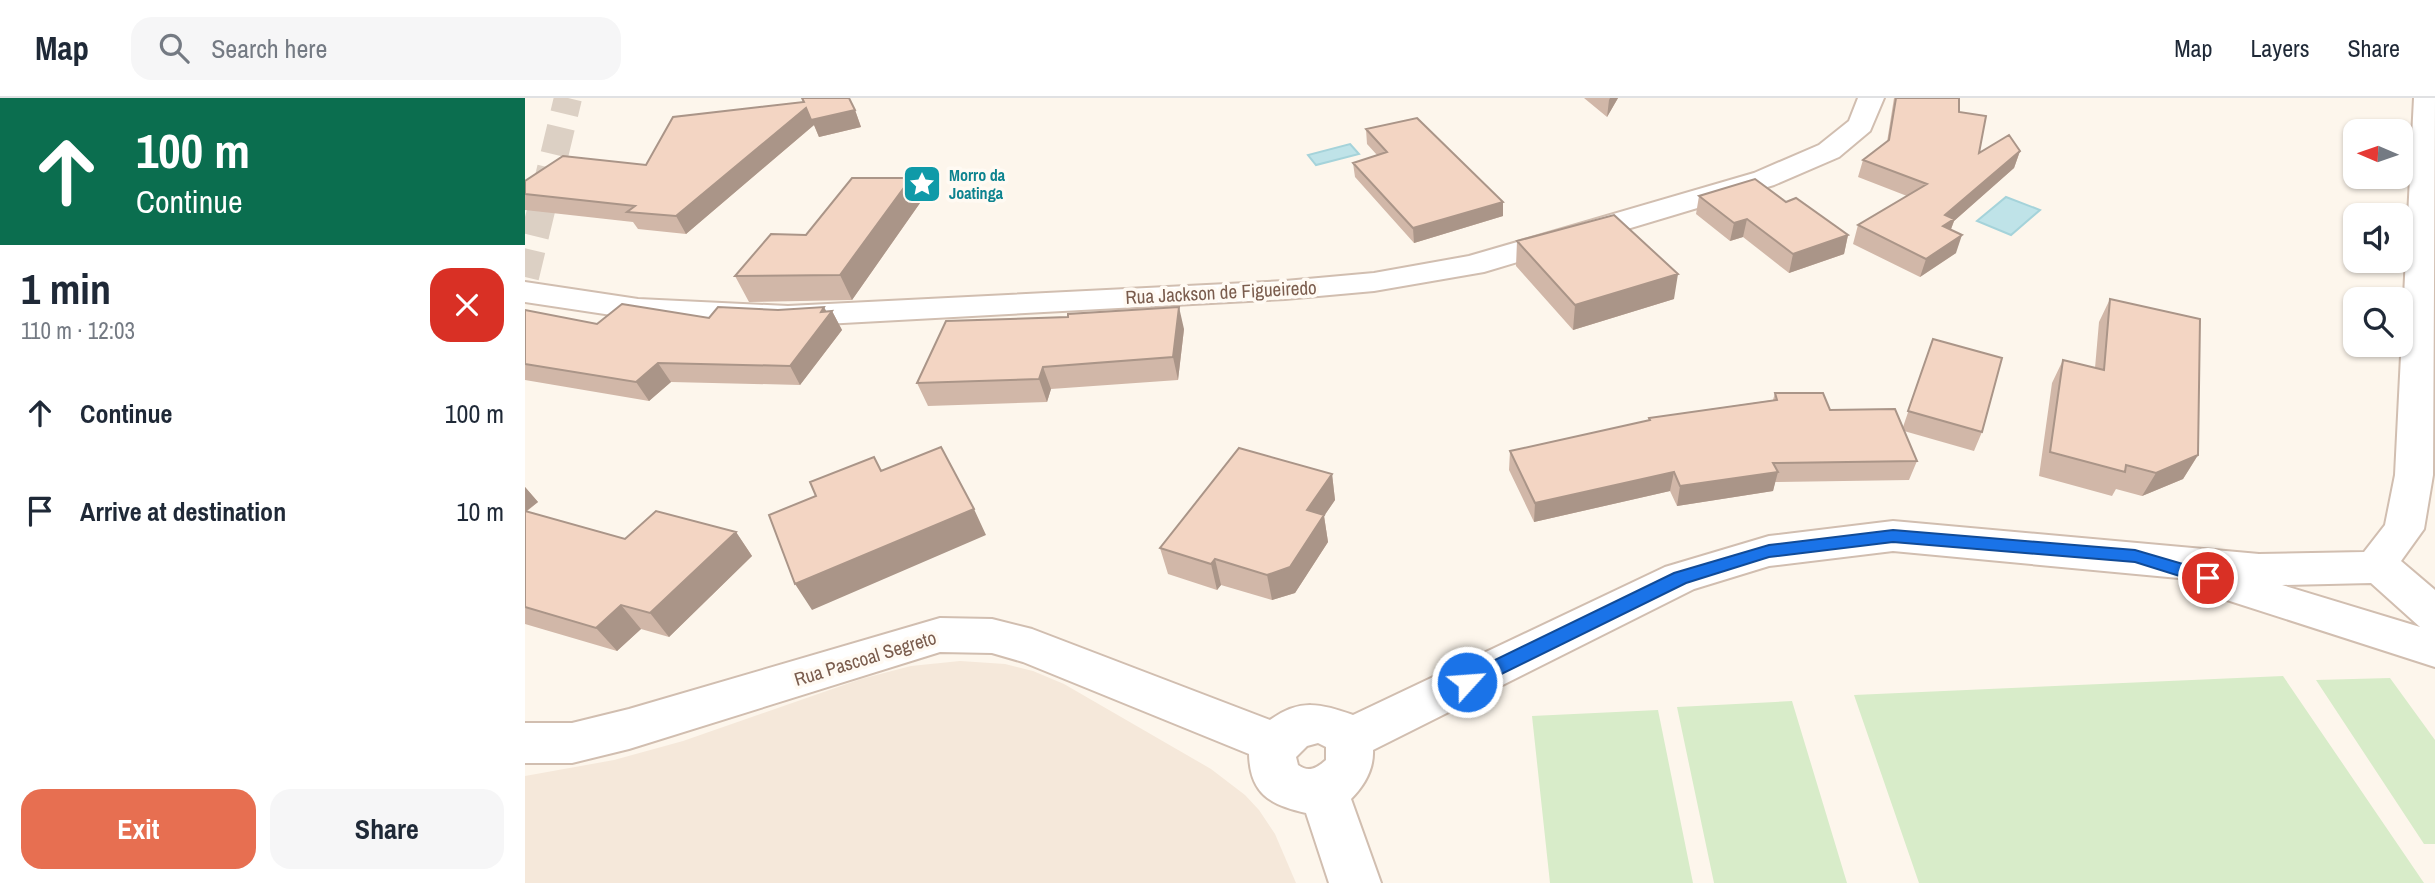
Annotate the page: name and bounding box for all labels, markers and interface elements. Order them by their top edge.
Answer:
search box [131,17,621,80]
text: Map [35,26,89,70]
icon: search [155,29,193,67]
text: Search here [211,31,327,66]
text: Map [2174,32,2212,64]
text: Layers [2250,32,2309,64]
text: Share [2347,32,2400,64]
text: 100 m [136,117,250,183]
north arrow [2343,119,2413,189]
map controls [2343,119,2413,357]
icon: ahead [21,126,112,217]
place icon: Morro da Joatinga [901,163,943,205]
place label: Morro da Joatinga [949,164,1006,204]
text: Continue [136,180,243,223]
button: sound [2343,203,2413,273]
text: 1 min [21,261,111,317]
button: close [430,268,504,342]
street label: Rua Jackson de Figueiredo [1125,274,1317,310]
button: search [2343,287,2413,357]
text: 110 m · 12:03 [21,315,135,346]
icon: ahead [21,394,59,432]
text: Continue [80,396,172,431]
text: 100 m [445,396,504,431]
icon: arrive [21,492,59,530]
text: Arrive at destination [80,494,286,529]
text: 10 m [457,494,504,529]
pin [2178,548,2238,608]
icon: arrive [2189,559,2227,597]
street label: Rua Pascoal Segreto [791,624,939,692]
position arrow [1430,645,1504,719]
button: Exit [21,789,256,869]
button: Share [270,789,504,869]

